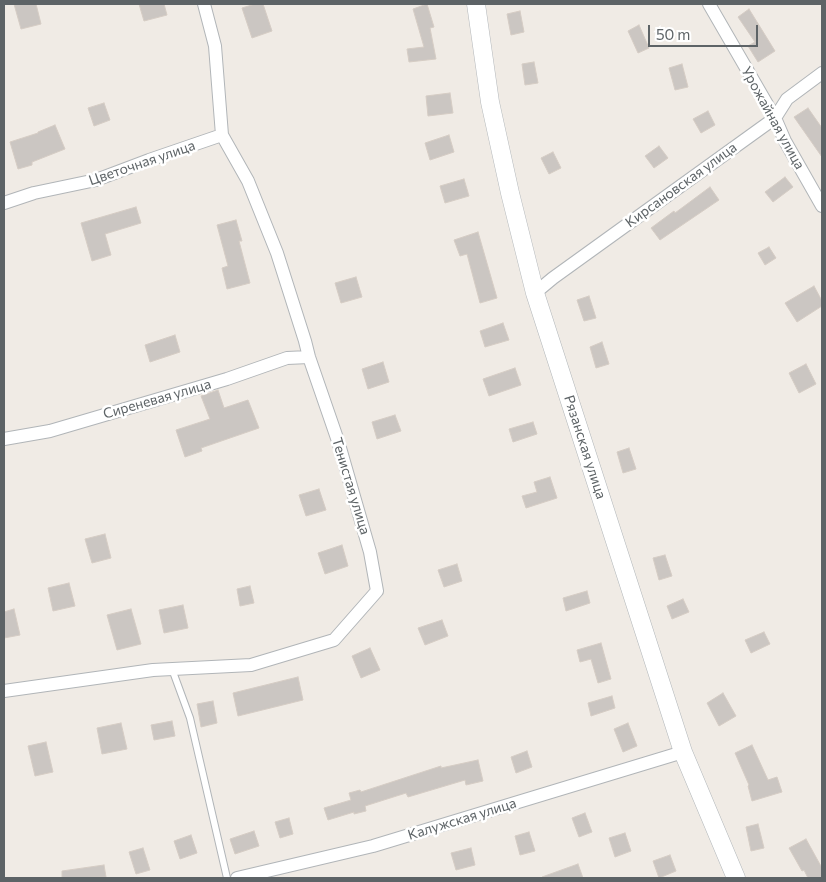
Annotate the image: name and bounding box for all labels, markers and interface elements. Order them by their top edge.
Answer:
scale bar [651,15,761,47]
text: 50 m [656,25,690,43]
street label: Урожайная улица [738,64,808,172]
street label: Цветочная улица [87,137,197,189]
street label: Кирсановская улица [622,139,740,231]
street label: Сиреневая улица [101,376,213,422]
street label: Рязанская улица [560,393,610,501]
street label: Тенистая улица [328,436,374,536]
street label: Калужская улица [406,794,518,844]

